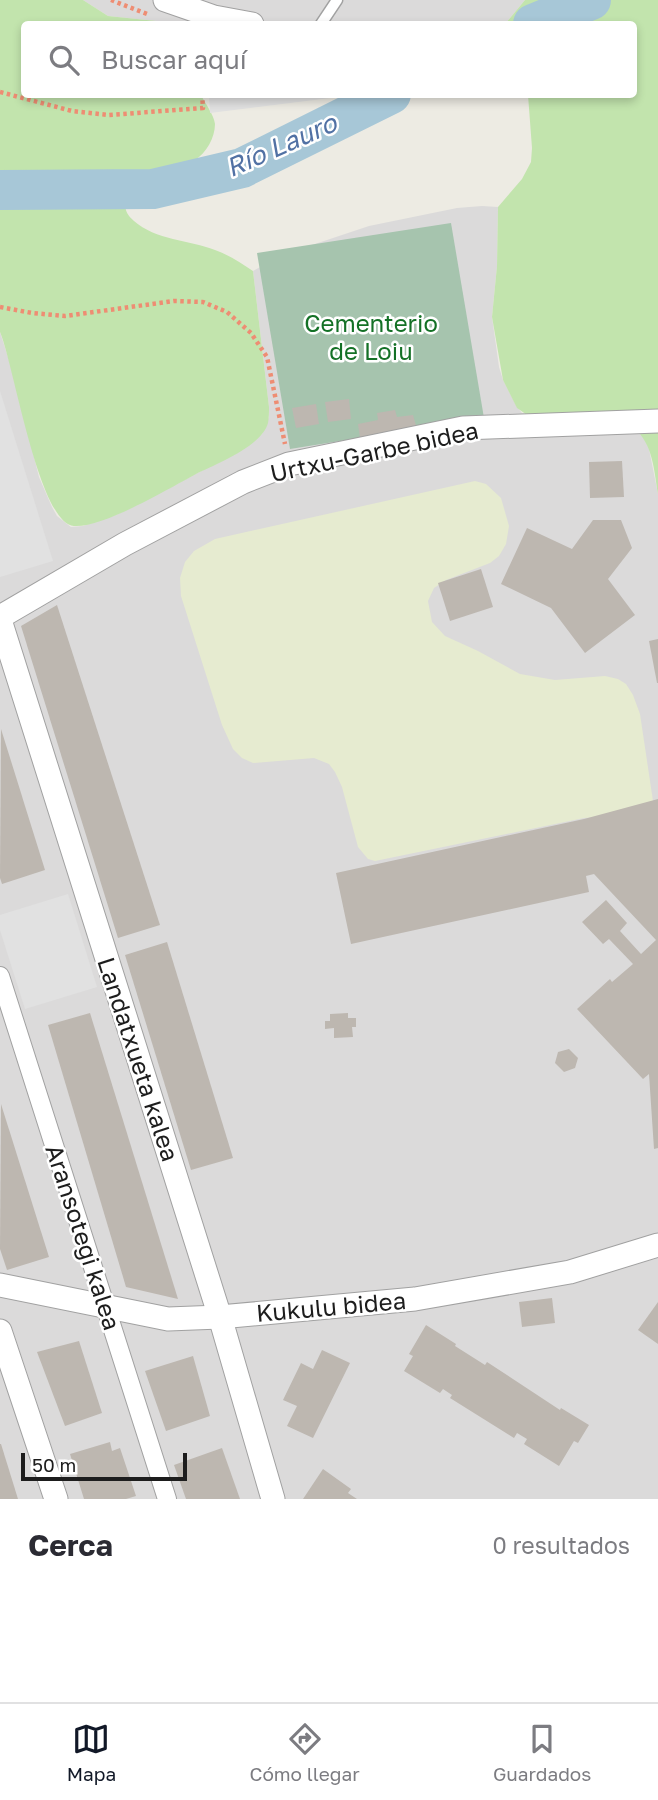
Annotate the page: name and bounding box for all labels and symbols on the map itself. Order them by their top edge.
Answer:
water label: Río Lauro [221,106,342,183]
park label: Cementerio de Loiu [304,308,438,365]
street label: Urtxu-Garbe bidea [267,415,481,487]
street label: Landatxueta kalea [92,953,186,1165]
street label: Aransotegi kalea [40,1141,128,1333]
street label: Kukulu bidea [255,1285,407,1327]
scale bar [21,1450,187,1482]

